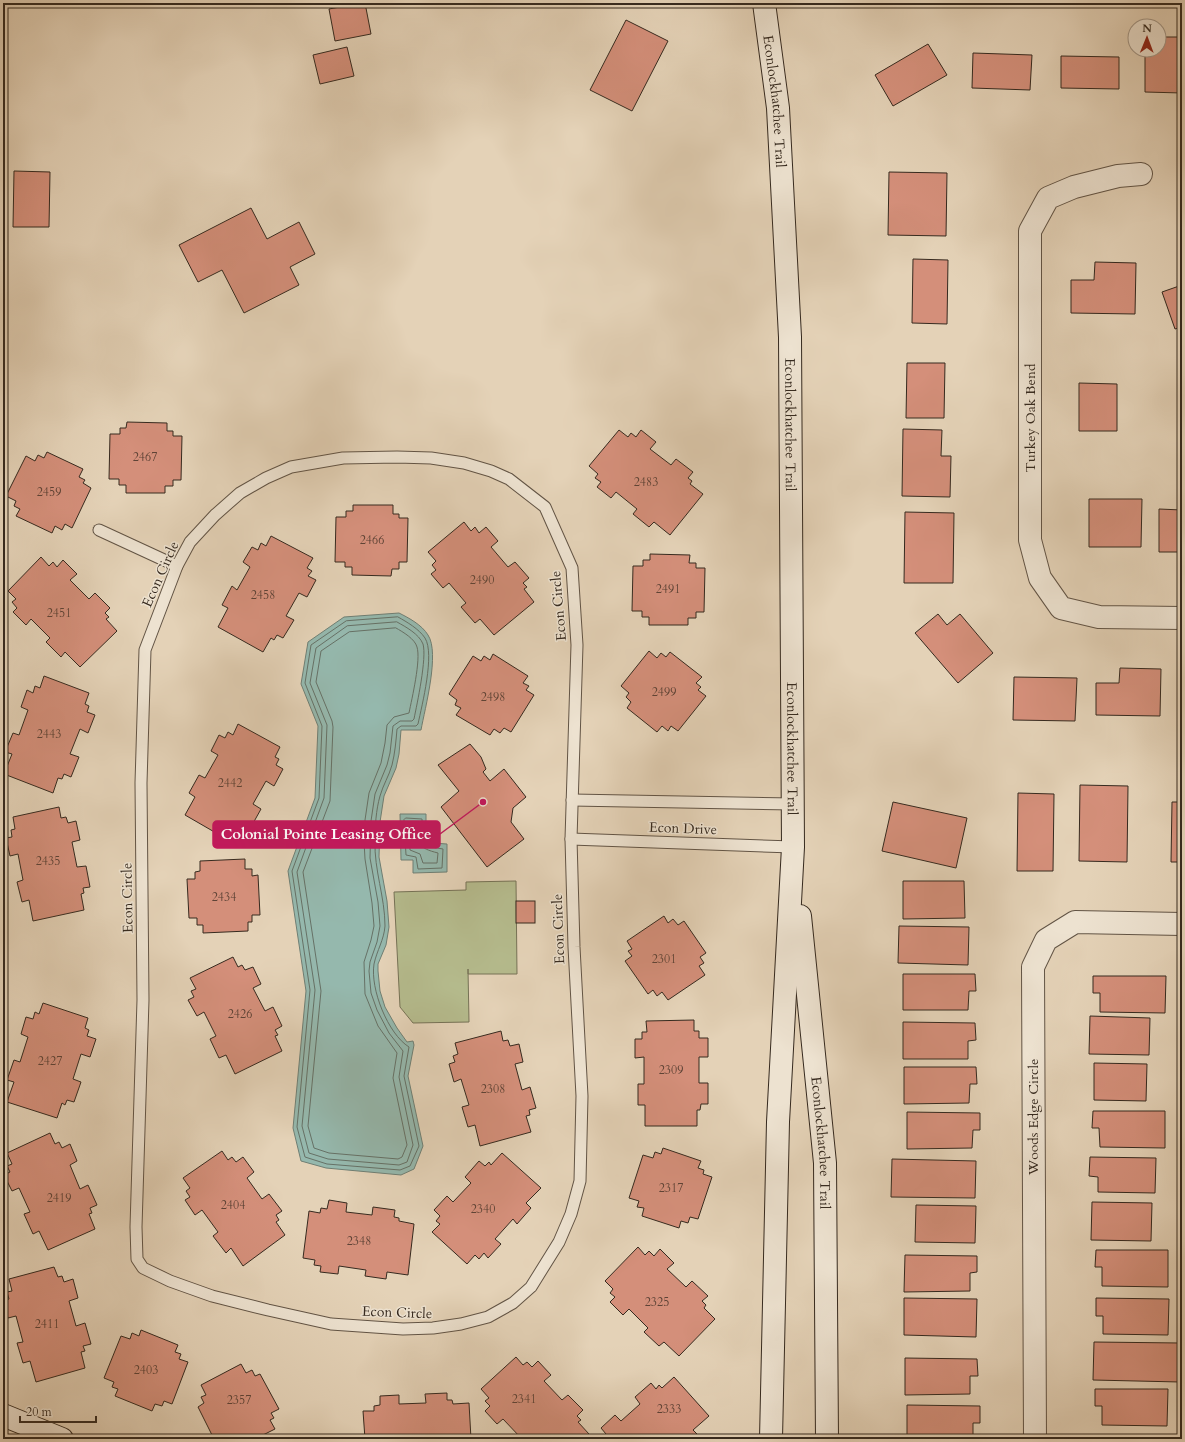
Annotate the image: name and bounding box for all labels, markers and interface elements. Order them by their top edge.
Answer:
north arrow [1127,18,1167,58]
text: N [1142,21,1153,36]
street label: Econlockhatchee Trail [758,34,790,169]
street label: Econlockhatchee Trail [780,358,800,492]
street label: Turkey Oak Bend [1021,363,1040,472]
house number: 2467 [133,449,157,465]
house number: 2483 [634,474,658,490]
house number: 2459 [37,484,61,500]
house number: 2466 [360,532,384,548]
street label: Econ Circle [137,538,183,610]
street label: Econ Circle [546,570,571,642]
house number: 2490 [470,572,494,588]
house number: 2491 [656,581,680,597]
house number: 2458 [251,587,275,603]
house number: 2451 [47,605,71,621]
street label: Econlockhatchee Trail [782,682,802,816]
house number: 2499 [652,684,676,700]
house number: 2498 [481,689,505,705]
house number: 2443 [37,726,61,742]
house number: 2442 [218,775,242,791]
street label: Econ Drive [649,818,717,839]
callout: Colonial Pointe Leasing Office [213,821,440,848]
text: Colonial Pointe Leasing Office [221,824,431,844]
house number: 2435 [36,853,60,869]
street label: Econ Circle [117,863,138,933]
house number: 2434 [212,889,236,905]
street label: Econ Circle [548,893,569,964]
house number: 2301 [652,951,676,967]
house number: 2426 [228,1006,252,1022]
house number: 2427 [38,1053,62,1069]
street label: Woods Edge Circle [1024,1059,1043,1176]
house number: 2309 [659,1062,683,1078]
street label: Econlockhatchee Trail [806,1076,834,1210]
house number: 2308 [481,1081,505,1097]
house number: 2317 [659,1180,683,1196]
house number: 2419 [47,1190,71,1206]
house number: 2404 [221,1197,245,1213]
house number: 2340 [471,1201,495,1217]
house number: 2348 [347,1233,371,1249]
house number: 2325 [645,1294,669,1310]
street label: Econ Circle [361,1302,432,1323]
house number: 2411 [35,1316,59,1332]
house number: 2403 [134,1362,158,1378]
house number: 2341 [512,1391,536,1407]
house number: 2357 [227,1392,251,1408]
scale bar [20,1398,96,1424]
house number: 2333 [657,1401,681,1417]
text: 20 m [26,1404,53,1420]

